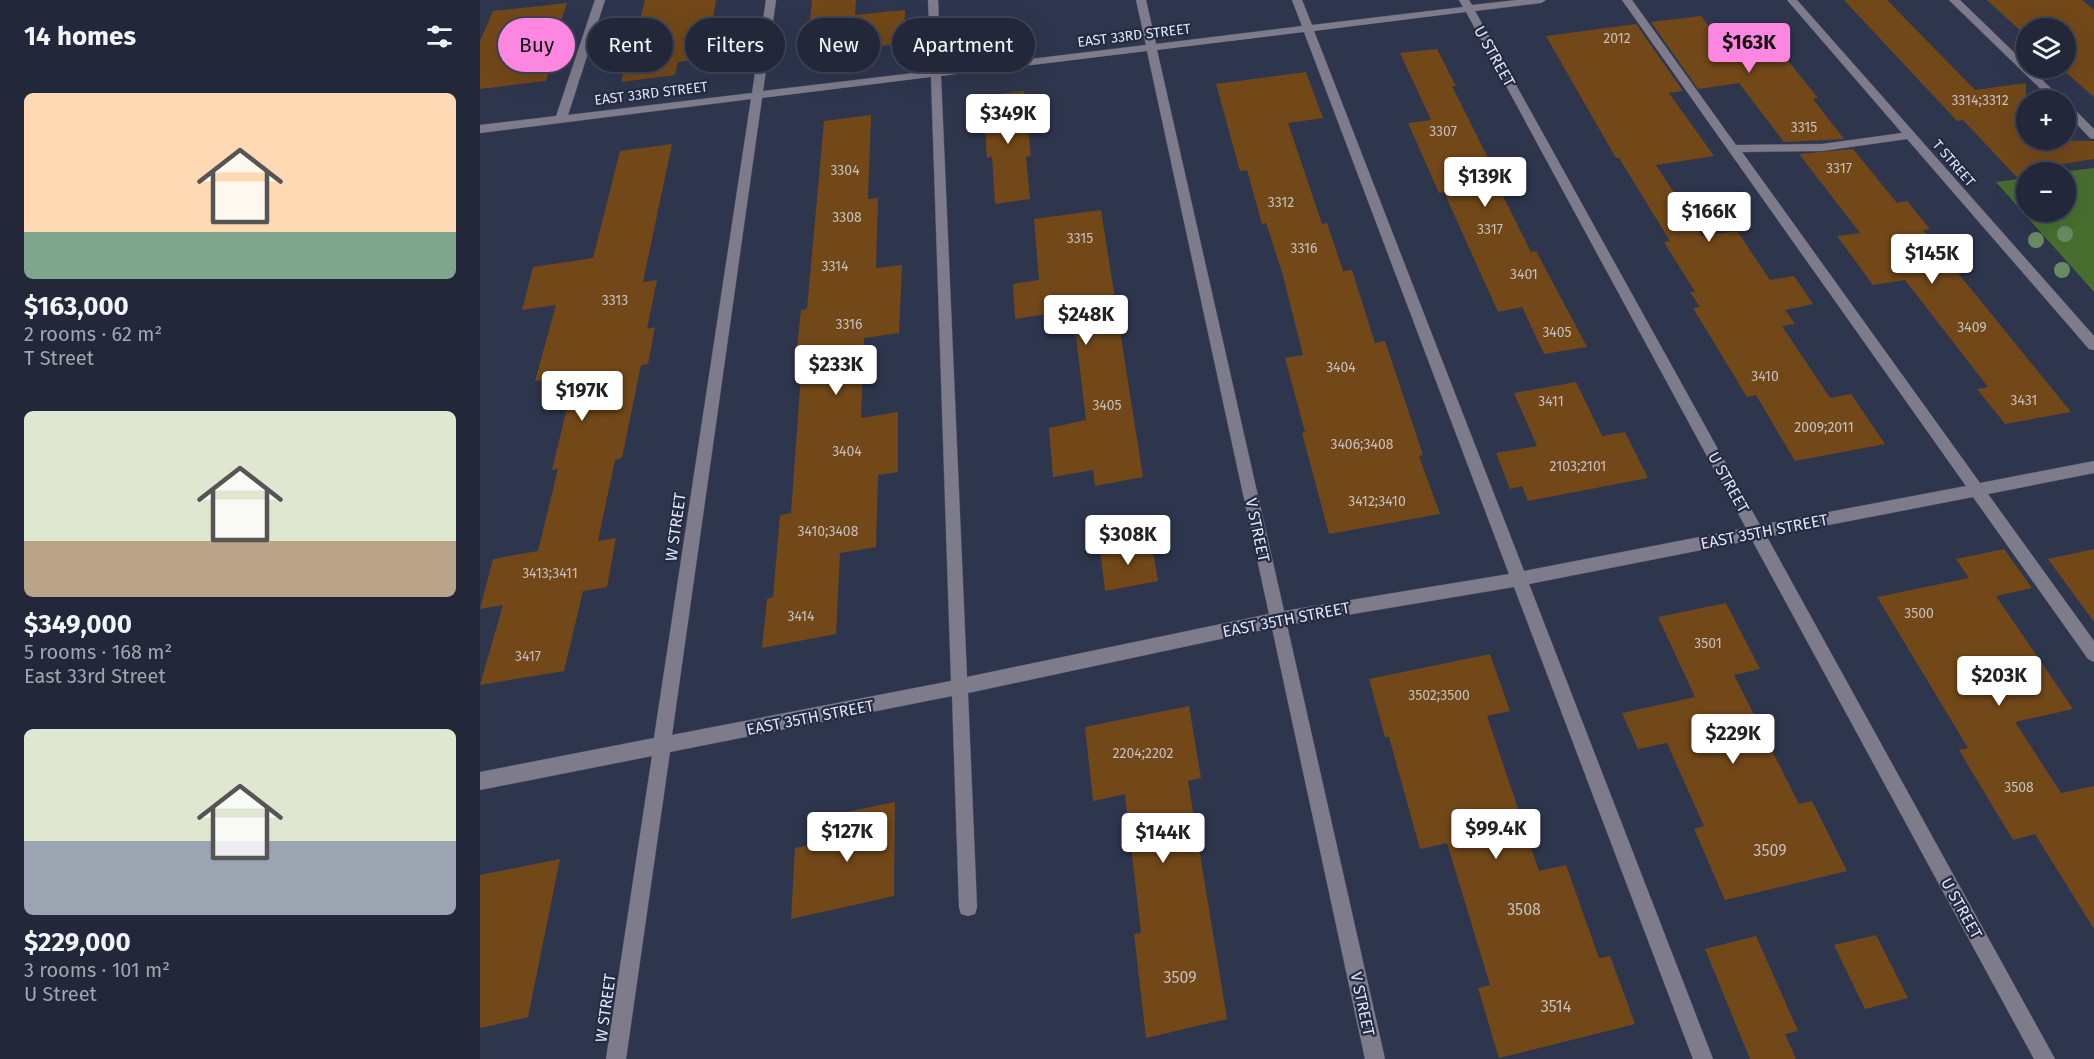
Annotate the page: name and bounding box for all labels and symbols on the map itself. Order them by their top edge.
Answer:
street label: EAST 33RD STREET [1076,20,1193,51]
street label: U STREET [1470,23,1519,91]
pin: $163K [1707,23,1791,74]
house number: 2012 [1603,30,1631,47]
street label: EAST 33RD STREET [593,78,710,109]
house number: 3314;3312 [1951,92,2009,109]
pin: $349K [966,94,1050,145]
house number: 3315 [1791,119,1817,136]
house number: 3307 [1429,123,1457,140]
street label: T STREET [1929,137,1979,191]
pin: $139K [1443,157,1527,208]
house number: 3317 [1826,160,1852,177]
house number: 3304 [830,162,860,179]
pin: $166K [1667,192,1751,243]
house number: 3312 [1268,194,1294,211]
house number: 3308 [832,209,862,226]
house number: 3317 [1477,221,1503,238]
house number: 3315 [1067,230,1093,247]
pin: $145K [1890,234,1974,285]
house number: 3316 [1290,240,1318,257]
house number: 3314 [821,258,849,275]
house number: 3401 [1510,266,1538,283]
house number: 3313 [602,292,628,309]
pin: $248K [1044,295,1128,346]
house number: 3316 [835,316,863,333]
house number: 3409 [1957,319,1987,336]
house number: 3405 [1542,324,1572,341]
pin: $233K [794,345,878,396]
house number: 3404 [1326,359,1356,376]
house number: 3410 [1751,368,1779,385]
pin: $197K [540,371,624,422]
house number: 3431 [2011,392,2037,409]
house number: 3411 [1538,393,1564,410]
house number: 3405 [1092,397,1122,414]
house number: 2009;2011 [1794,419,1854,436]
house number: 3406;3408 [1330,436,1394,453]
house number: 3404 [832,443,862,460]
street label: U STREET [1704,449,1753,517]
house number: 2103;2101 [1550,458,1606,475]
street label: W STREET [661,491,690,563]
house number: 3412;3410 [1348,493,1406,510]
street label: V STREET [1241,496,1274,565]
street label: EAST 35TH STREET [1699,510,1830,553]
pin: $308K [1086,515,1170,566]
house number: 3410;3408 [798,523,859,540]
house number: 3413;3411 [522,565,578,582]
street label: EAST 35TH STREET [1221,598,1352,641]
house number: 3500 [1904,605,1934,622]
house number: 3414 [787,608,815,625]
house number: 3501 [1694,635,1722,652]
house number: 3417 [515,648,541,665]
pin: $203K [1957,656,2041,707]
house number: 3502;3500 [1408,687,1470,704]
street label: EAST 35TH STREET [745,696,876,739]
pin: $229K [1691,714,1775,765]
house number: 2204;2202 [1113,745,1174,762]
house number: 3508 [2004,779,2034,796]
pin: $99.4K [1447,809,1545,860]
pin: $127K [805,812,889,863]
pin: $144K [1121,813,1205,864]
house number: 3509 [1753,841,1787,860]
street label: U STREET [1937,875,1986,943]
house number: 3508 [1507,900,1541,919]
house number: 3509 [1163,968,1197,987]
street label: V STREET [1346,970,1379,1039]
street label: W STREET [591,972,620,1044]
house number: 3514 [1541,997,1572,1016]

